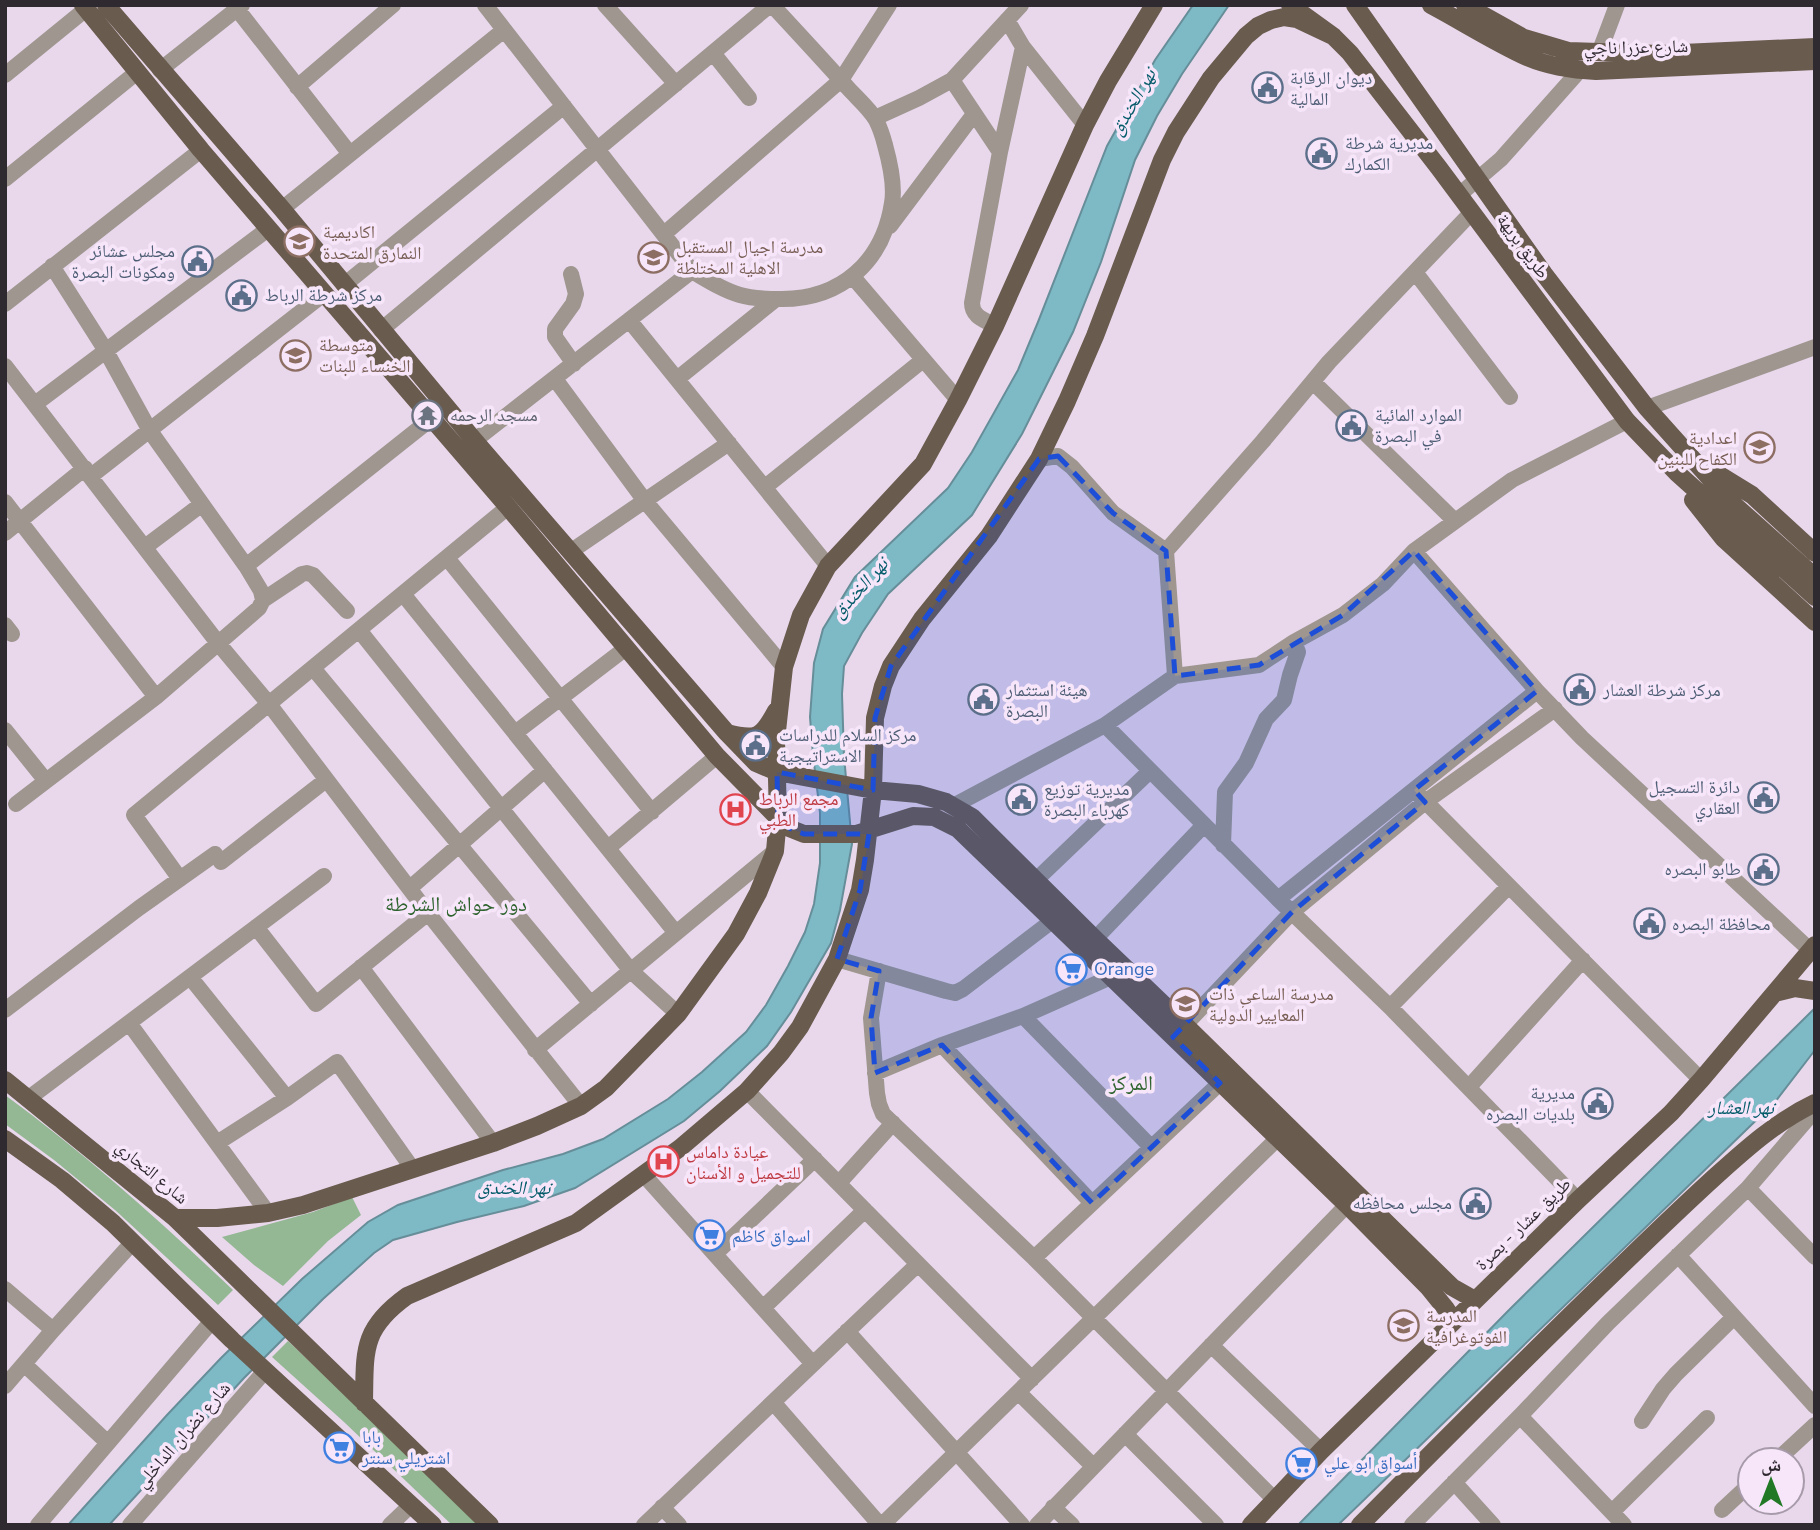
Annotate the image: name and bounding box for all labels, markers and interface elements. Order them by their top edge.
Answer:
street label: شارع عزرا ناجي [1584,34,1688,62]
water label: نهر الخندق [1103,61,1164,140]
place label: ديوان الرقابة المالية [1290,66,1372,111]
public building icon: ديوان الرقابة المالية [1250,71,1284,105]
place label: مديرية شرطة الكمارك [1345,131,1433,176]
public building icon: مديرية شرطة الكمارك [1305,136,1339,170]
street label: طريق بريهة [1491,209,1555,283]
place label: اكاديمية النمارق المتحدة [323,220,421,265]
school or university icon: اكاديمية النمارق المتحدة [283,225,317,259]
place label: مدرسة اجيال المستقبل الاهلية المختلطة [676,235,823,280]
place label: مجلس عشائر ومكونات البصرة [72,239,175,284]
school or university icon: مدرسة اجيال المستقبل الاهلية المختلطة [636,240,670,274]
public building icon: مجلس عشائر ومكونات البصرة [181,244,215,278]
public building icon: مركز شرطة الرباط [225,278,259,312]
place label: مركز شرطة الرباط [265,283,382,307]
place label: متوسطة الخنساء للبنات [319,333,411,378]
school or university icon: متوسطة الخنساء للبنات [279,338,313,372]
temple icon: مسجد الرحمه [410,398,444,432]
place label: مسجد الرحمه [450,403,538,427]
place label: الموارد المائية في البصرة [1375,403,1462,451]
public building icon: الموارد المائية في البصرة [1335,408,1369,442]
place label: اعدادية الكفاح للبنين [1657,426,1737,471]
school or university icon: اعدادية الكفاح للبنين [1743,431,1777,465]
water label: نهر الخندق [826,550,896,624]
public building icon: مركز شرطة العشار [1563,673,1597,707]
place label: هيئة استثمار البصرة [1005,678,1088,723]
place label: مركز شرطة العشار [1602,678,1721,702]
public building icon: هيئة استثمار البصرة [966,683,1000,717]
place label: مركز السلام للدراسات الاستراتيجية [779,723,917,768]
public building icon: مركز السلام للدراسات الاستراتيجية [739,728,773,762]
place label: دائرة التسجيل العقاري [1648,775,1740,823]
place label: مديرية توزيع كهرباء البصرة [1044,777,1130,822]
public building icon: دائرة التسجيل العقاري [1746,780,1780,814]
public building icon: مديرية توزيع كهرباء البصرة [1004,782,1038,816]
place label: مجمع الرباط الطبي [759,787,839,835]
hospital icon: مجمع الرباط الطبي [719,792,753,826]
public building icon: طابو البصره [1747,852,1781,886]
place label: طابو البصره [1665,857,1741,881]
district label: دور حواش الشرطة [385,890,527,918]
public building icon: محافظة البصره [1632,907,1666,941]
place label: محافظة البصره [1672,912,1770,936]
supermarket icon: Orange [1054,952,1088,986]
place label: Orange [1094,957,1154,981]
place label: مدرسة الساعي ذات المعايير الدولية [1209,982,1334,1027]
school or university icon: مدرسة الساعي ذات المعايير الدولية [1169,987,1203,1021]
district label: المركز [1108,1069,1153,1097]
place label: مديرية بلديات البصره [1486,1081,1575,1126]
public building icon: مديرية بلديات البصره [1581,1086,1615,1120]
water label: نهر العشار [1706,1095,1777,1121]
street label: شارع التجاري [109,1135,193,1211]
place label: عيادة داماس للتجميل و الأسنان [686,1140,801,1185]
hospital icon: عيادة داماس للتجميل و الأسنان [646,1145,680,1179]
street label: طريق عشار - بصرة [1470,1172,1576,1276]
water label: نهر الخندق [477,1175,554,1201]
public building icon: مجلس محافظه [1458,1186,1492,1220]
place label: مجلس محافظه [1353,1191,1452,1215]
supermarket icon: اسواق كاظم [692,1219,726,1253]
place label: اسواق كاظم [732,1224,811,1248]
place label: المدرسة الفوتوغرافية [1426,1304,1507,1349]
school or university icon: المدرسة الفوتوغرافية [1386,1309,1420,1343]
street label: شارع نضران الداخلي [130,1377,238,1495]
place label: بابا اشتريلي سنتر [361,1425,450,1473]
supermarket icon: بابا اشتريلي سنتر [322,1430,356,1464]
supermarket icon: أسواق ابو علي [1284,1446,1318,1480]
north arrow [1736,1446,1806,1516]
place label: أسواق ابو علي [1324,1451,1417,1478]
text: ش [1761,1452,1781,1478]

